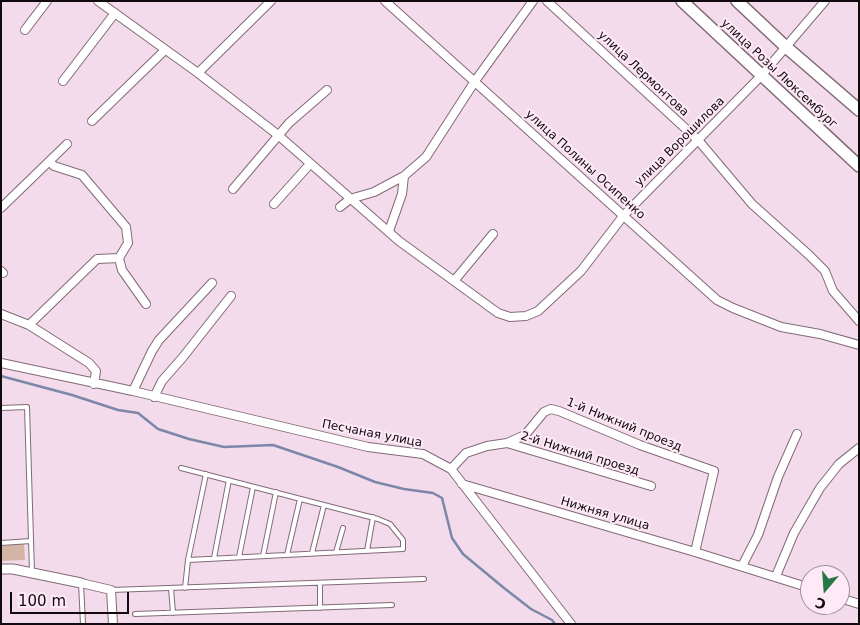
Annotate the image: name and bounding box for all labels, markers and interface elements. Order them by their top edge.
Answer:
street label: улица Розы Люксембург [718,16,840,132]
street label: улица Лермонтова [595,28,691,120]
street label: улица Ворошилова [632,94,728,190]
street label: улица Полины Осипенко [522,107,648,223]
street label: 1-й Нижний проезд [564,395,684,455]
street label: Песчаная улица [321,417,423,451]
street label: 2-й Нижний проезд [519,429,641,479]
street label: Нижняя улица [559,494,651,534]
north arrow [800,565,850,615]
scale bar [12,582,131,614]
text: 100 m [18,592,66,610]
text: С [813,594,828,613]

